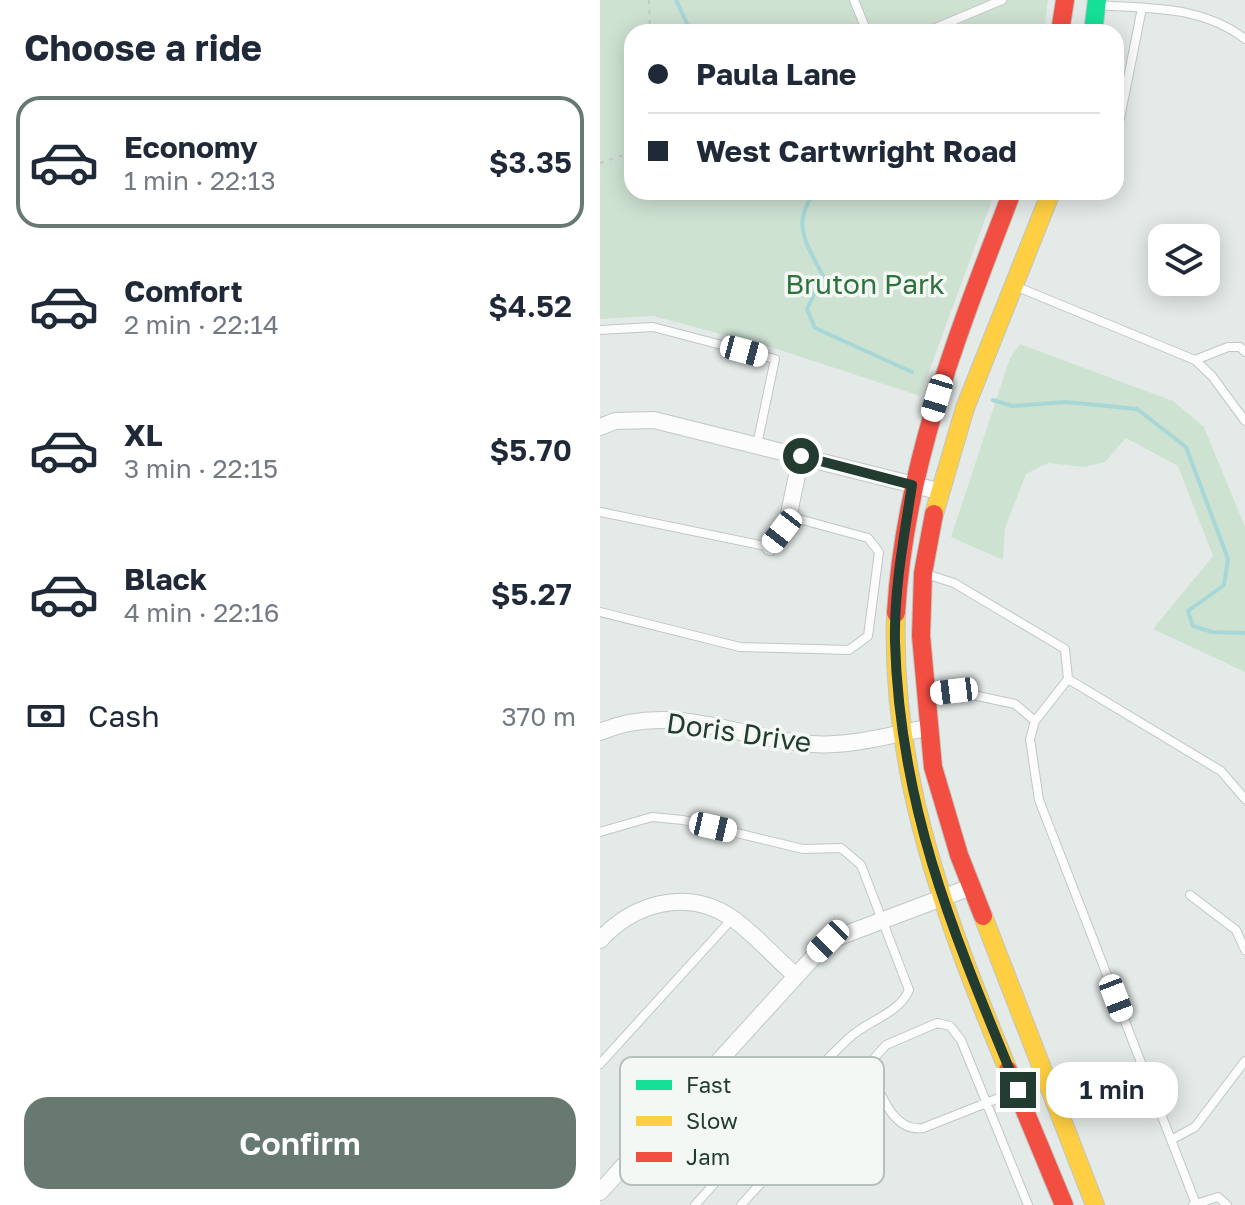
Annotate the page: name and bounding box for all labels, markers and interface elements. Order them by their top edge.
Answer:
text: Choose a ride [24,26,262,69]
text: Paula Lane [696,56,857,92]
icon: car [28,126,100,198]
text: Economy [124,129,258,165]
text: West Cartwright Road [696,133,1017,169]
text: $3.35 [489,144,572,180]
text: 1 min · 22:13 [124,165,276,196]
map controls [1148,224,1220,296]
button: layers [1148,224,1220,296]
park label: Bruton Park [785,267,945,300]
icon: car [28,270,100,342]
text: Comfort [124,273,243,309]
text: $4.52 [488,288,572,324]
text: 2 min · 22:14 [124,309,279,340]
car [718,333,770,369]
car [919,372,955,424]
icon: car [28,414,100,486]
text: XL [124,417,163,453]
text: $5.70 [490,432,572,468]
route start [783,438,819,474]
text: 3 min · 22:15 [124,453,278,484]
car [758,505,806,557]
icon: car [28,558,100,630]
text: Black [124,561,207,597]
text: $5.27 [491,576,572,612]
text: 4 min · 22:16 [124,597,279,628]
car [929,676,979,706]
icon: cash [24,694,68,738]
text: Cash [88,698,160,734]
text: 370 m [501,701,576,732]
street label: Doris Drive [664,705,814,759]
car [687,810,739,844]
car [803,916,853,966]
car [1096,971,1136,1025]
legend [620,1057,884,1185]
callout: 1 min [1046,1062,1178,1118]
text: Fast [686,1071,732,1098]
route end [1000,1072,1036,1108]
text: 1 min [1079,1074,1145,1105]
button: Confirm [24,1097,576,1189]
text: Slow [686,1107,738,1134]
text: Jam [686,1143,730,1170]

